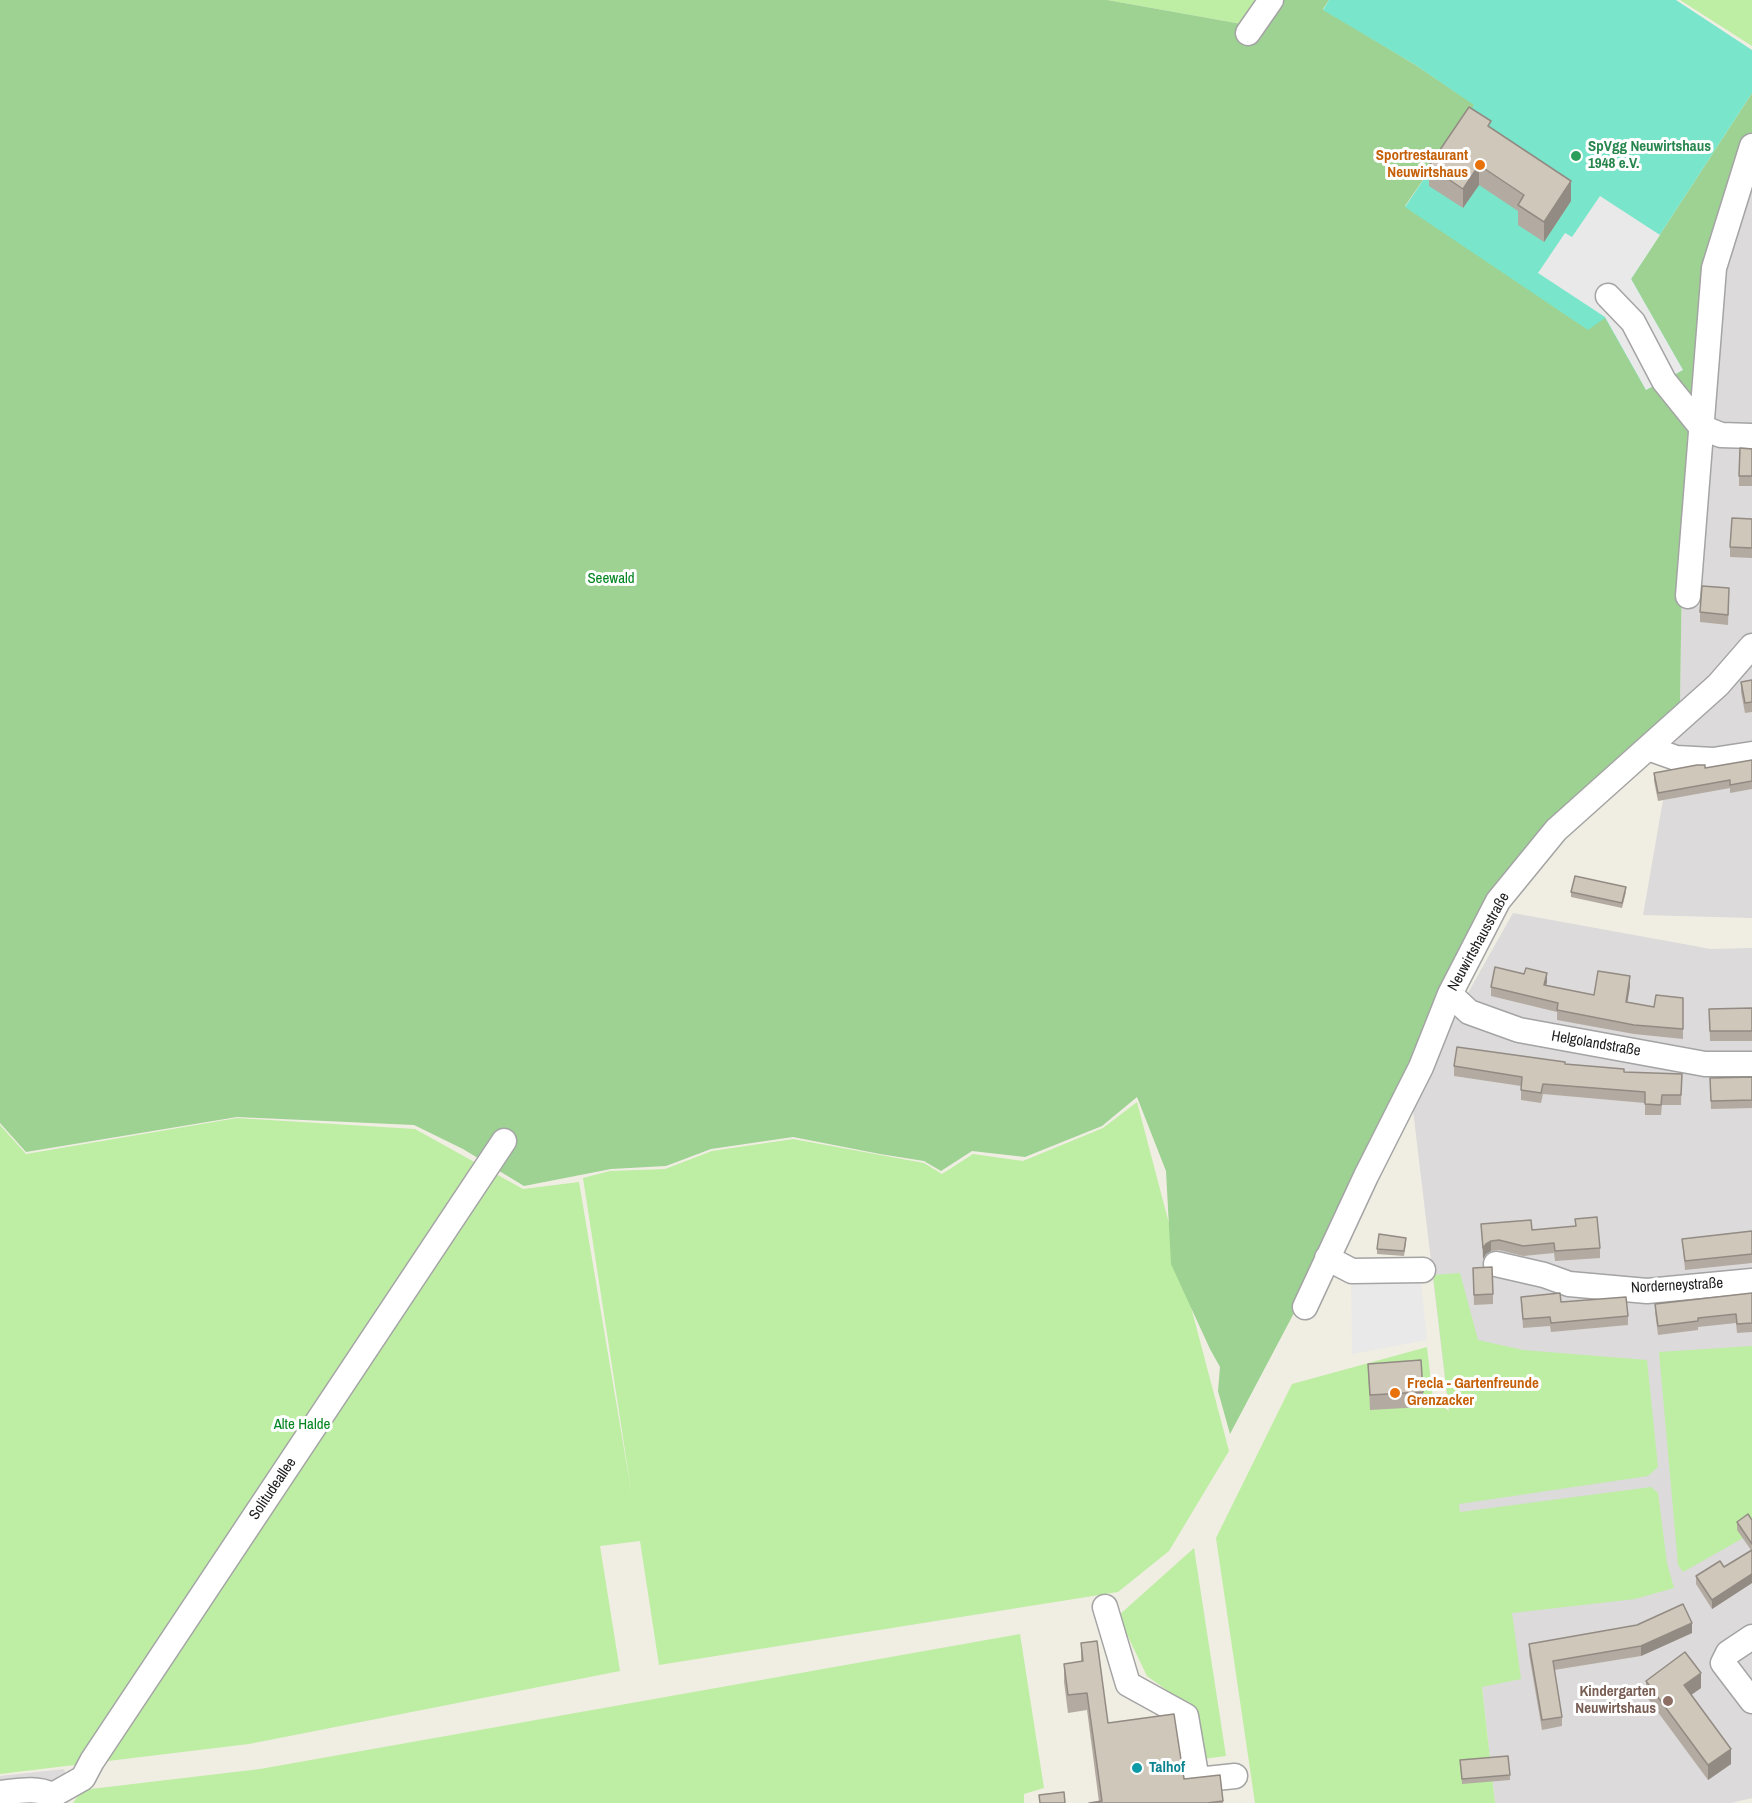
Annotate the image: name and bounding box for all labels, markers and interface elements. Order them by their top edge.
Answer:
place label: SpVgg Neuwirtshaus 1948 e.V. [1588,138,1711,173]
place label: Sportrestaurant Neuwirtshaus [1376,147,1468,182]
marker: SpVgg Neuwirtshaus 1948 e.V. [1569,149,1583,163]
marker: Sportrestaurant Neuwirtshaus [1473,158,1487,172]
park label: Seewald [587,570,635,588]
street label: Neuwirtshausstraße [1444,890,1514,994]
street label: Helgolandstraße [1550,1027,1642,1061]
street label: Norderneystraße [1630,1275,1724,1297]
place label: Frecla - Gartenfreunde Grenzacker [1407,1375,1539,1410]
marker: Frecla - Gartenfreunde Grenzacker [1388,1386,1402,1400]
park label: Alte Halde [274,1416,330,1434]
street label: Solitudeallee [246,1454,300,1524]
place label: Kindergarten Neuwirtshaus [1575,1683,1656,1718]
marker: Kindergarten Neuwirtshaus [1661,1694,1675,1708]
place label: Talhof [1149,1759,1185,1777]
marker: Talhof [1130,1761,1144,1775]

